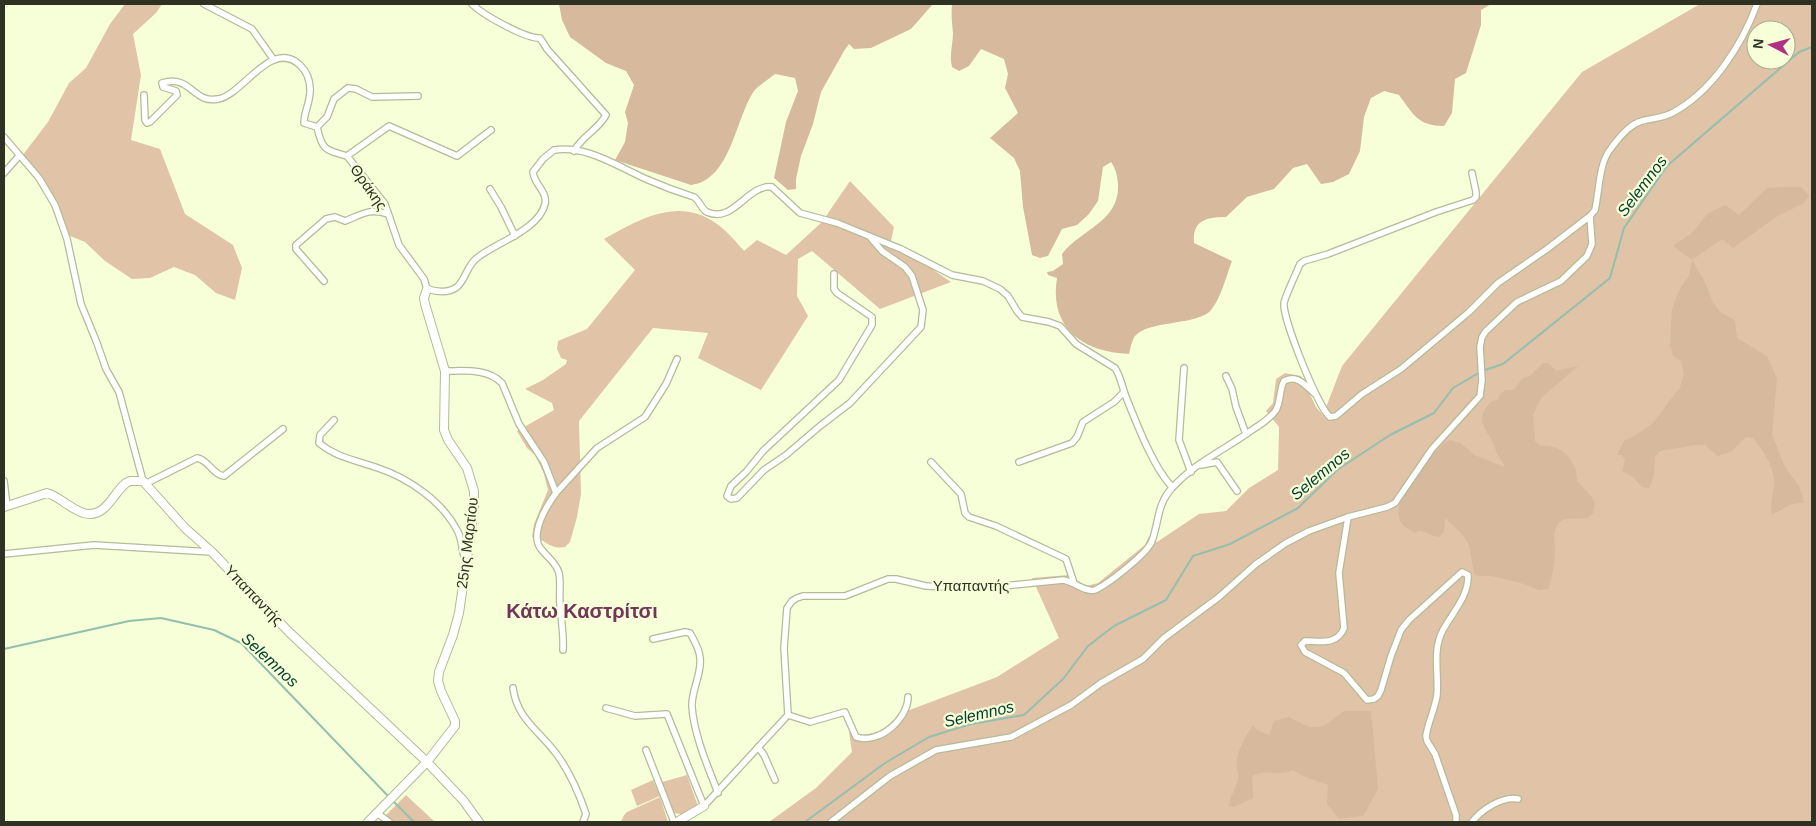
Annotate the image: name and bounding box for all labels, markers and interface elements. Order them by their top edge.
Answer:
north arrow [1746,20,1796,70]
text: N [1750,38,1767,50]
water label: Selemnos [1614,152,1670,220]
street label: Θράκης [347,161,391,213]
water label: Selemnos [1287,445,1353,503]
street label: 25ης Μαρτίου [453,496,481,590]
street label: Υπαπαντής [221,562,287,628]
street label: Υπαπαντής [933,577,1009,594]
district label: Κάτω Καστρίτσι [506,600,658,622]
water label: Selemnos [238,630,302,690]
water label: Selemnos [942,698,1016,730]

